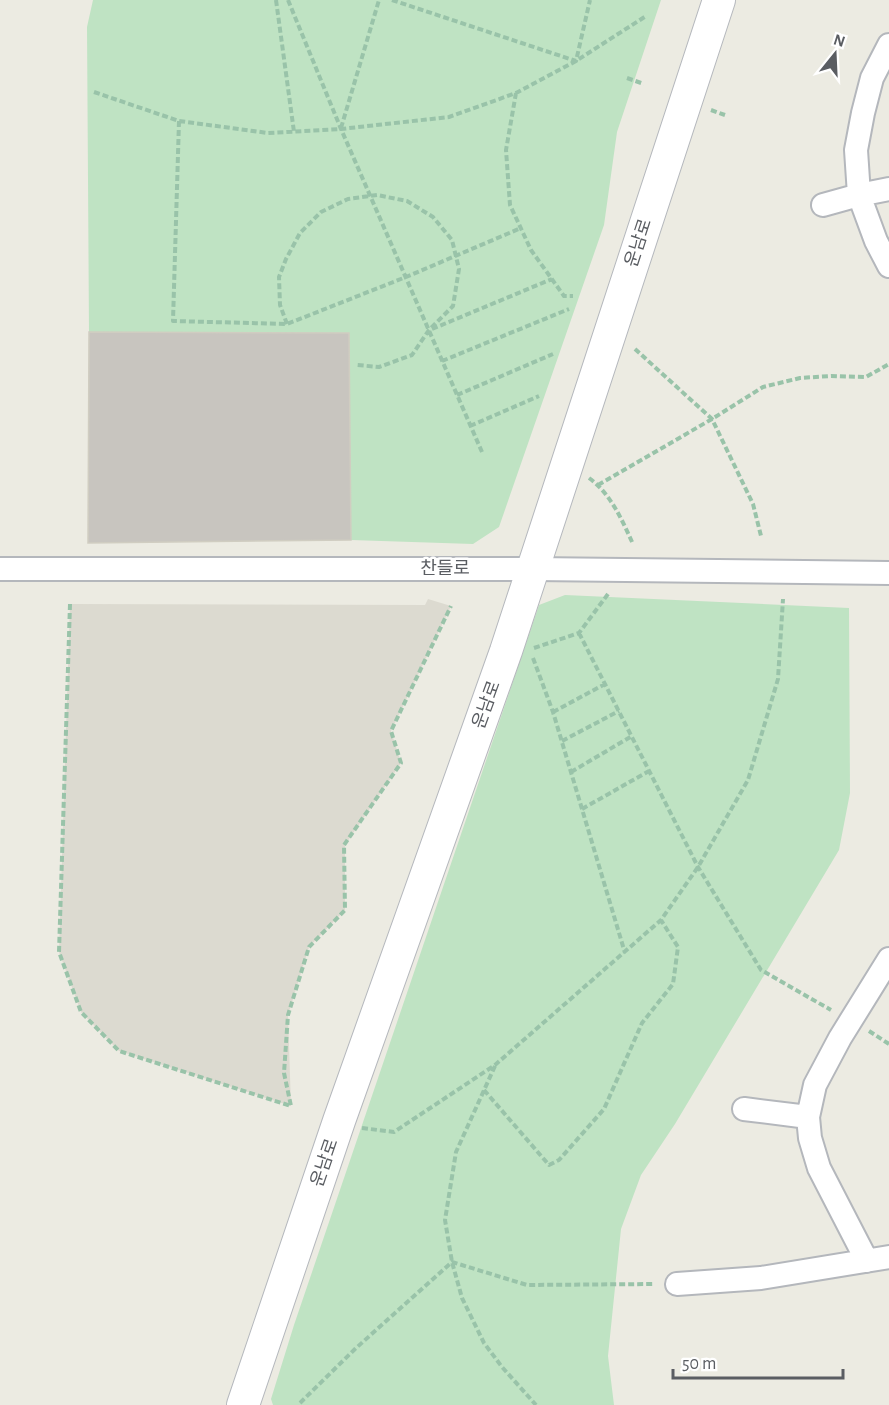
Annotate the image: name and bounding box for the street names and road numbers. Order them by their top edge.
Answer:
street label: 운남로 [622,216,655,269]
street label: 찬들로 [420,559,470,578]
street label: 운남로 [469,678,504,731]
street label: 운남로 [307,1136,342,1189]

